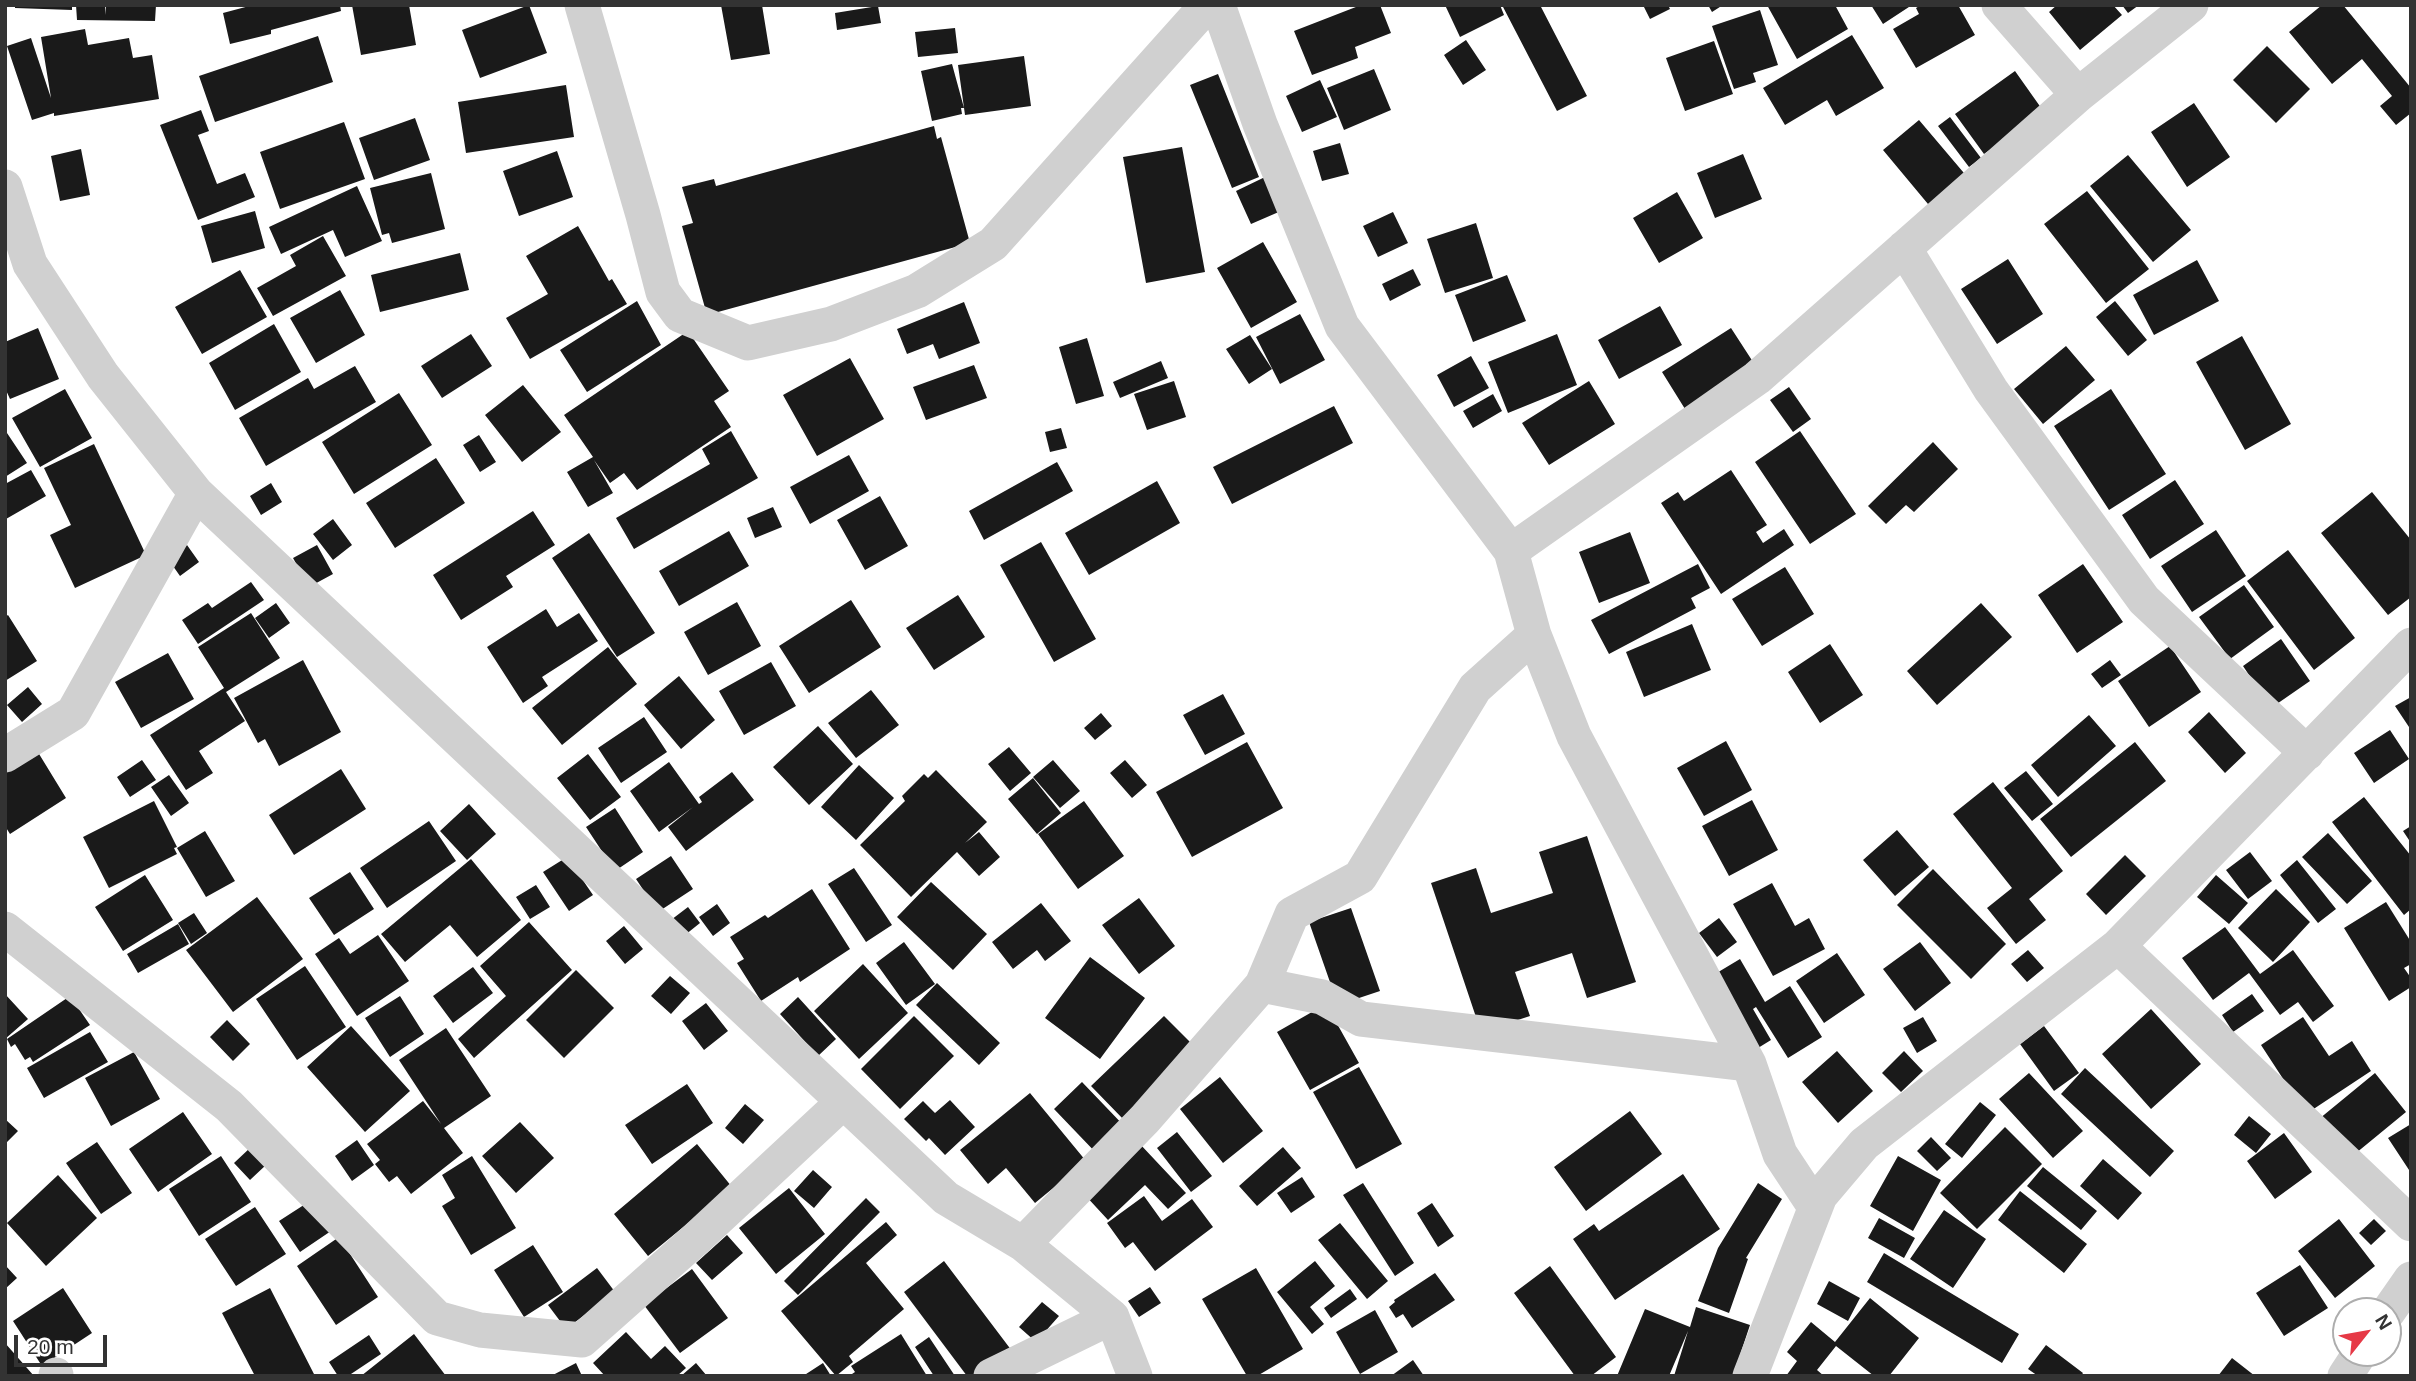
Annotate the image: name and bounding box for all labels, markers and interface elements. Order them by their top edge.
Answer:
north arrow [2332,1297,2402,1367]
text: N [2371,1311,2396,1333]
scale bar [18,1322,110,1366]
text: 20 m [27,1335,74,1358]

